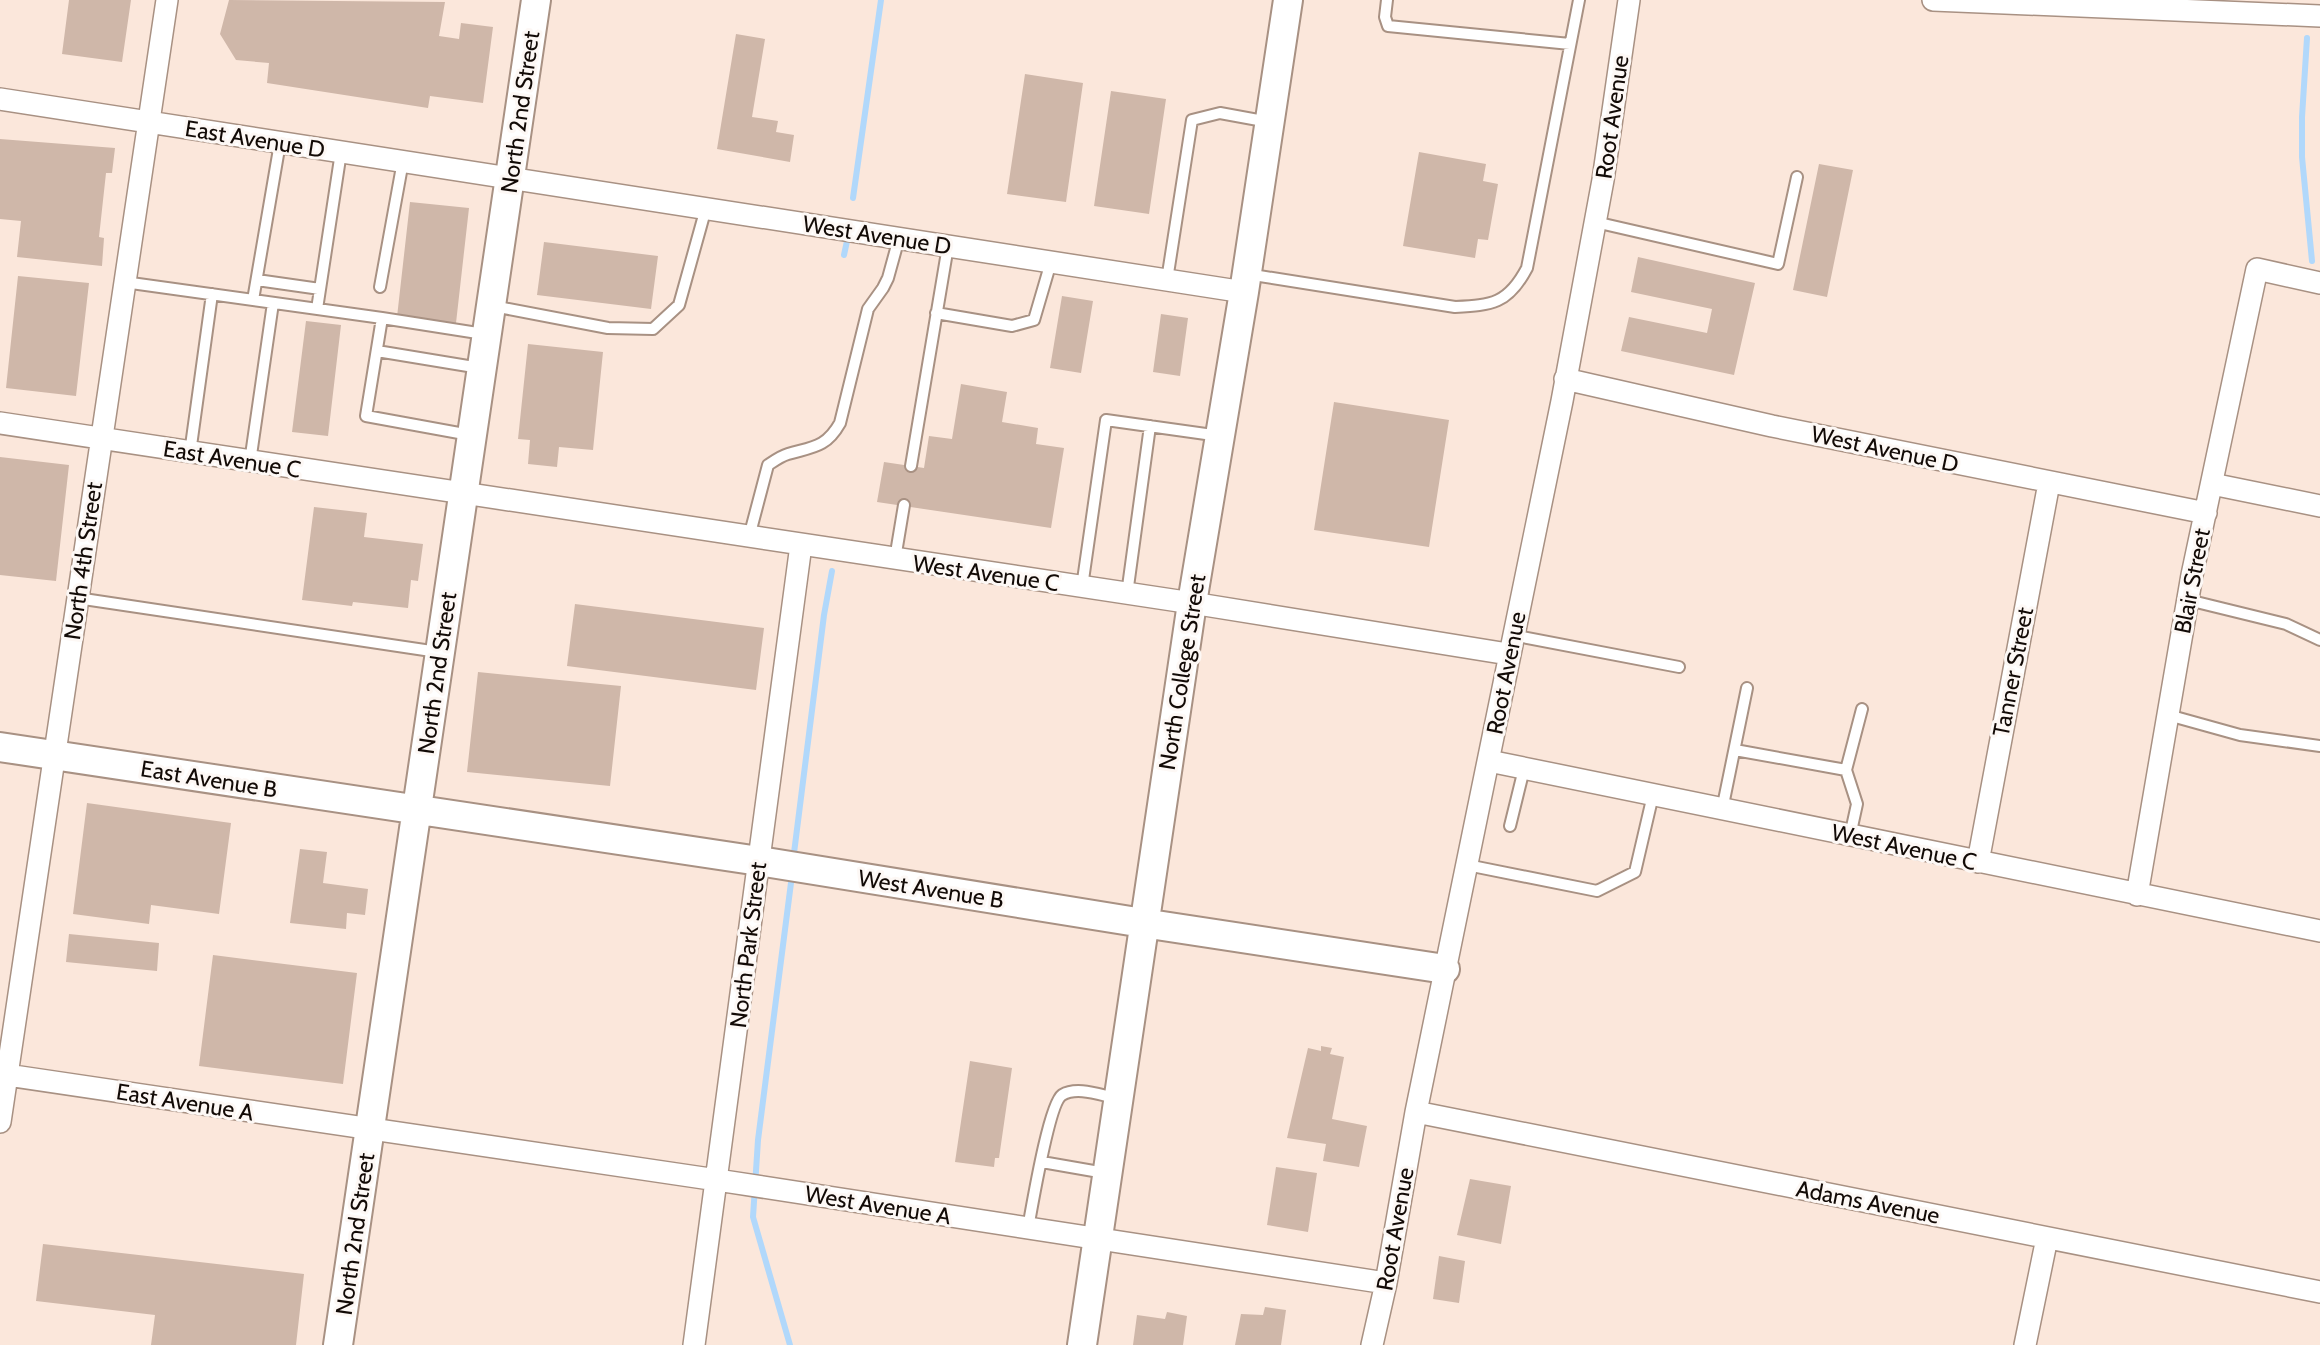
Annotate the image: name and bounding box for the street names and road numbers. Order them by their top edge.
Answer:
street label: North 2nd Street [495,29,545,195]
street label: Root Avenue [1589,53,1635,181]
street label: East Avenue D [183,114,327,164]
street label: West Avenue D [801,209,953,261]
street label: West Avenue D [1809,420,1961,478]
street label: East Avenue C [161,434,303,484]
street label: North 4th Street [58,480,108,642]
street label: Blair Street [2168,526,2216,636]
street label: West Avenue C [911,549,1061,597]
street label: North College Street [1153,572,1211,772]
street label: North 2nd Street [412,590,462,756]
street label: Tanner Street [1987,605,2039,739]
street label: Root Avenue [1480,609,1532,737]
street label: East Avenue B [139,754,280,804]
street label: West Avenue C [1829,818,1979,876]
street label: North Park Street [724,860,772,1030]
street label: West Avenue B [856,864,1006,914]
street label: East Avenue A [114,1077,256,1127]
street label: North 2nd Street [330,1151,380,1317]
street label: Root Avenue [1370,1165,1420,1293]
street label: Adams Avenue [1794,1174,1942,1230]
street label: West Avenue A [803,1180,953,1230]

